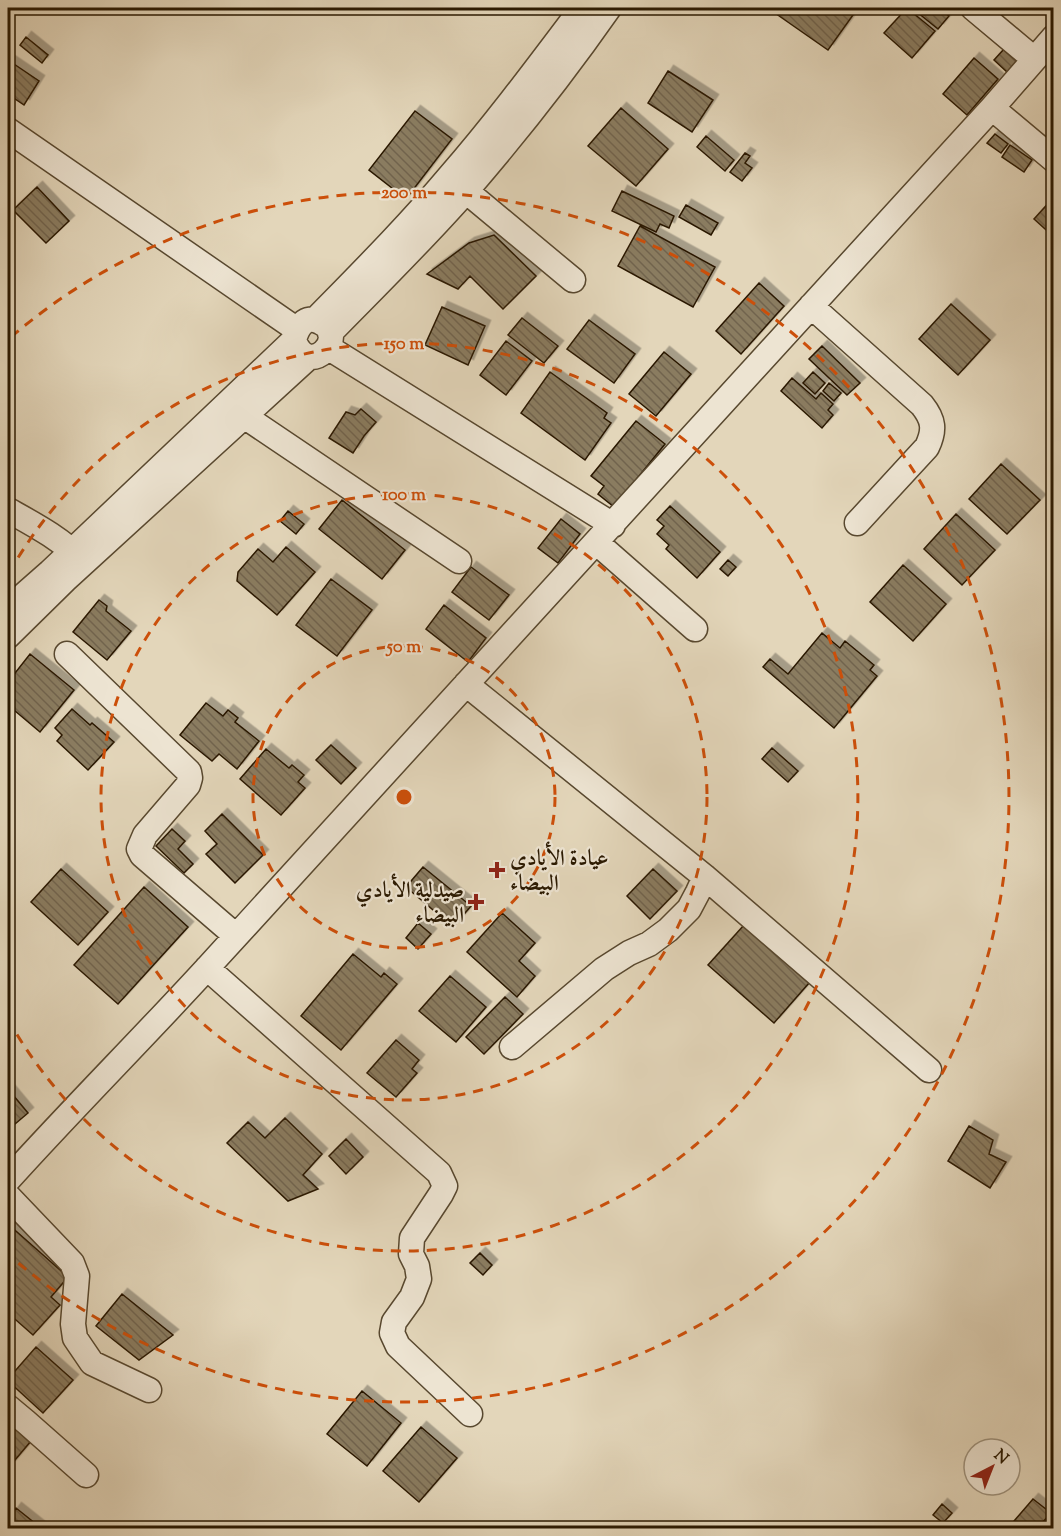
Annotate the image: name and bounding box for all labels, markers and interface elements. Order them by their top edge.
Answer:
text: 200 m [381,181,427,207]
text: 150 m [384,332,424,358]
text: 100 m [382,483,426,509]
text: 50 m [385,635,421,661]
centre of rings [394,787,414,807]
place label: عيادة الأيادي البيضاء [510,841,608,901]
marker: عيادة الأيادي البيضاء [488,861,506,879]
place label: صيدلية الأيادي البيضاء [356,873,464,933]
marker: صيدلية الأيادي البيضاء [469,895,483,909]
north arrow [962,1437,1022,1497]
text: N [988,1445,1013,1471]

